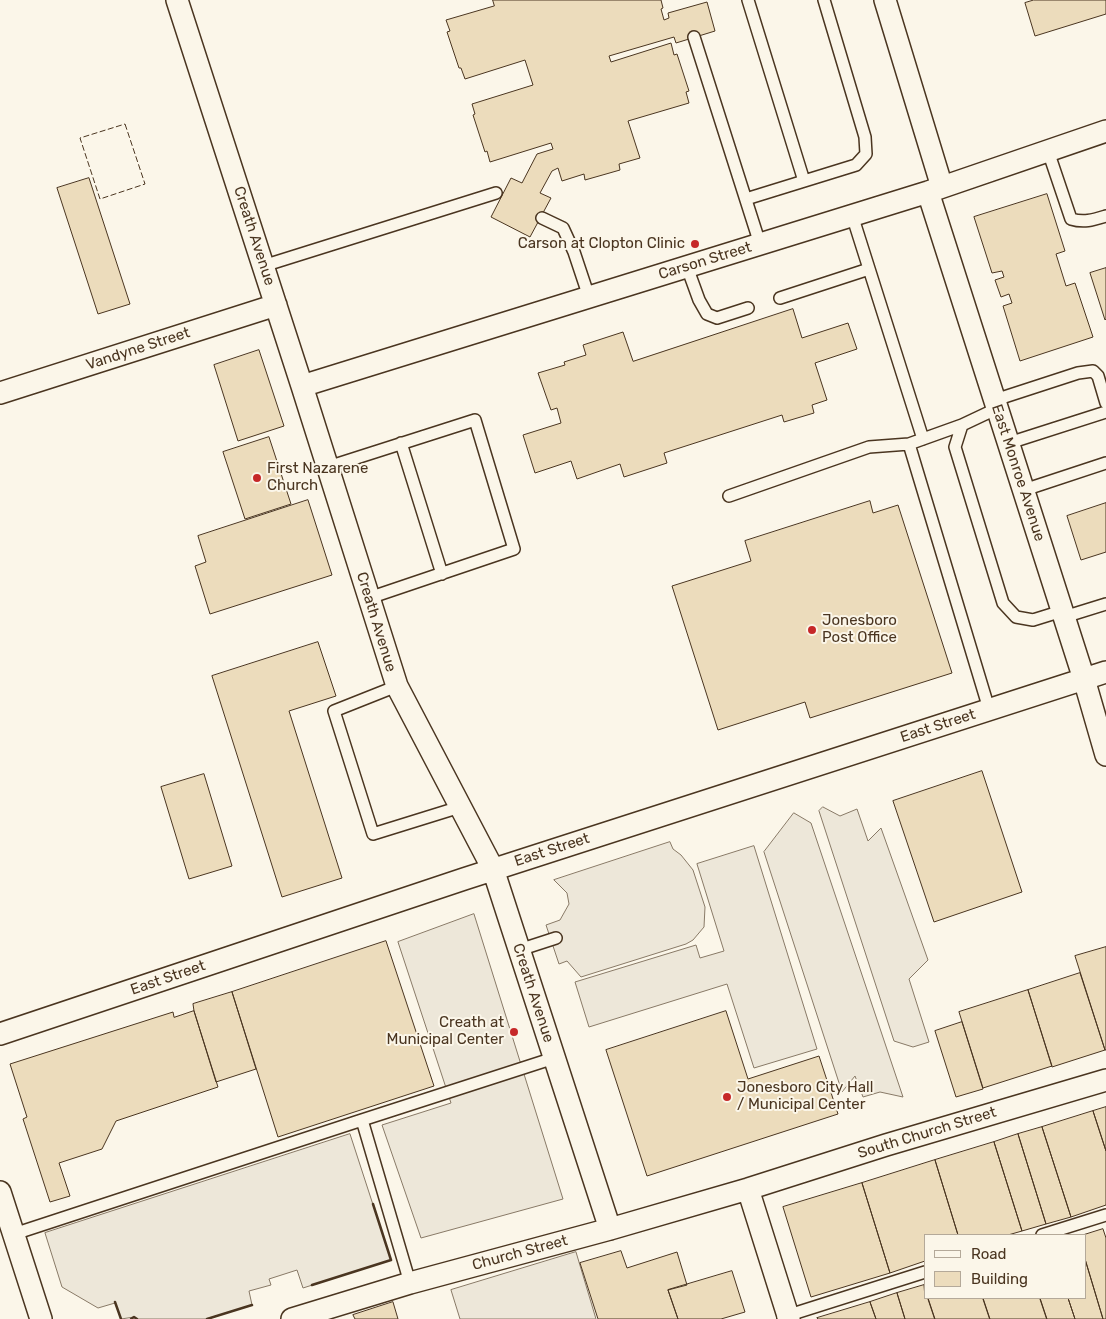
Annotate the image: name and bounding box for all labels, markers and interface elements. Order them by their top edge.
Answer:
street label: Creath Avenue [229,184,279,288]
place label: Carson at Clopton Clinic [518,235,685,253]
street label: Carson Street [656,238,754,284]
marker: Carson at Clopton Clinic [689,238,701,250]
street label: Vandyne Street [84,324,192,374]
street label: East Monroe Avenue [987,402,1049,544]
place label: First Nazarene Church [267,460,368,495]
marker: First Nazarene Church [251,472,263,484]
street label: Creath Avenue [352,570,400,674]
place label: Jonesboro Post Office [822,612,897,647]
marker: Jonesboro Post Office [806,624,818,636]
street label: East Street [898,705,978,747]
street label: East Street [512,829,592,871]
street label: Creath Avenue [508,941,558,1045]
street label: East Street [128,957,208,999]
place label: Creath at Municipal Center [387,1014,504,1049]
marker: Creath at Municipal Center [508,1026,520,1038]
place label: Jonesboro City Hall / Municipal Center [737,1079,873,1114]
marker: Jonesboro City Hall / Municipal Center [721,1091,733,1103]
street label: South Church Street [856,1103,998,1163]
street label: Church Street [470,1232,570,1274]
legend [924,1234,1086,1299]
text: Road [971,1245,1007,1263]
text: Building [971,1270,1028,1288]

